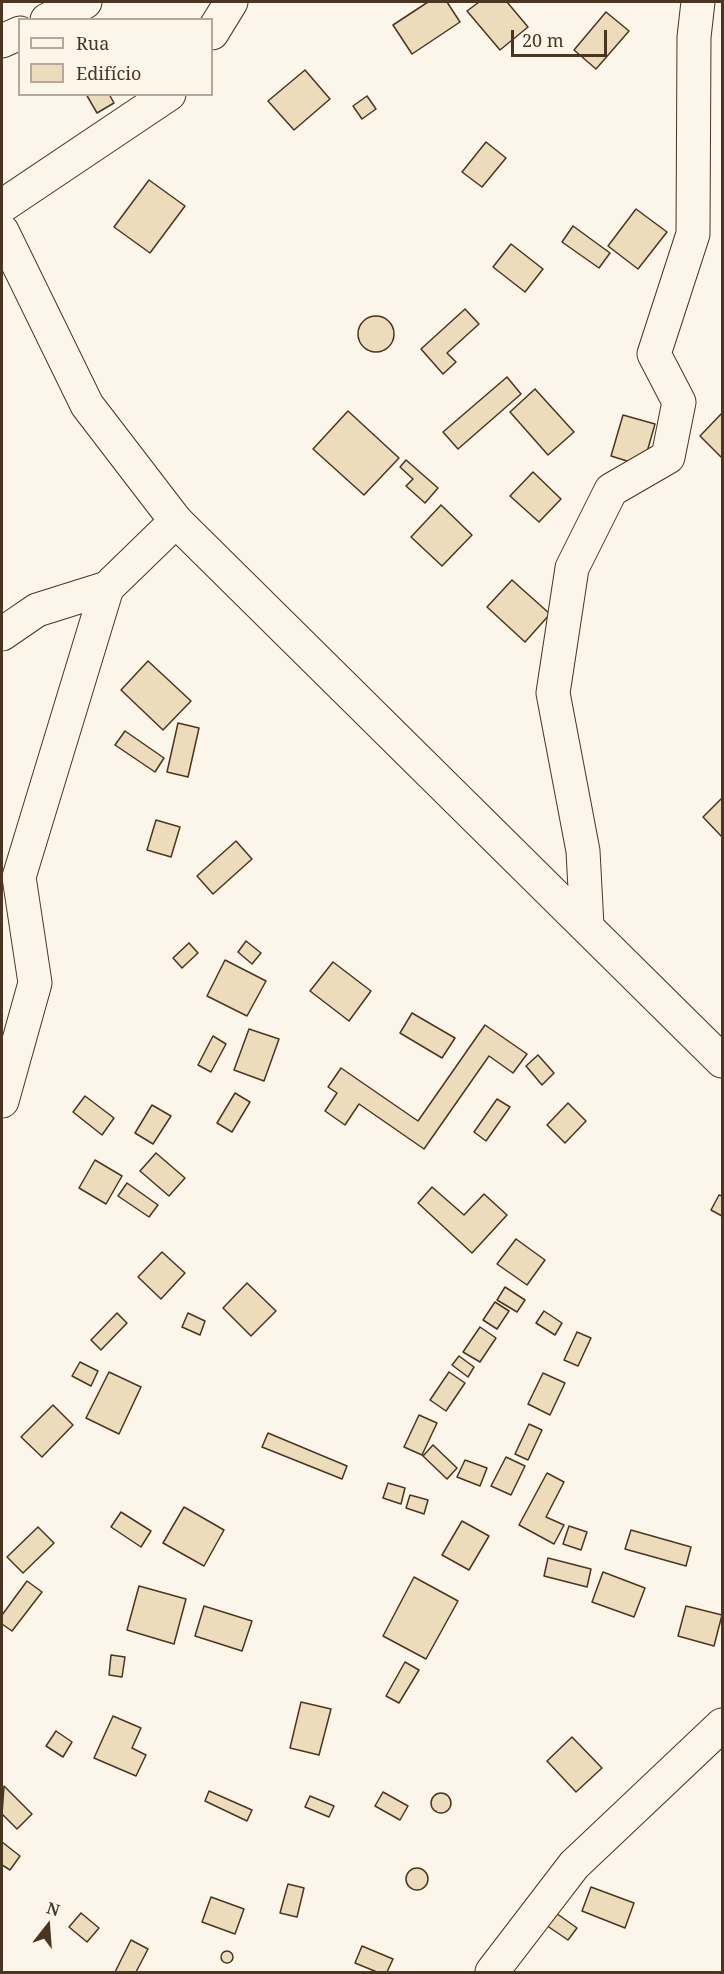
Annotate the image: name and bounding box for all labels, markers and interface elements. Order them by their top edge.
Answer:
legend [18,18,213,96]
scale bar [514,18,610,56]
text: 20 m [522,28,564,52]
text: Rua [76,31,109,55]
text: Edifício [76,61,141,85]
north arrow [18,1896,78,1956]
text: N [44,1896,63,1921]

